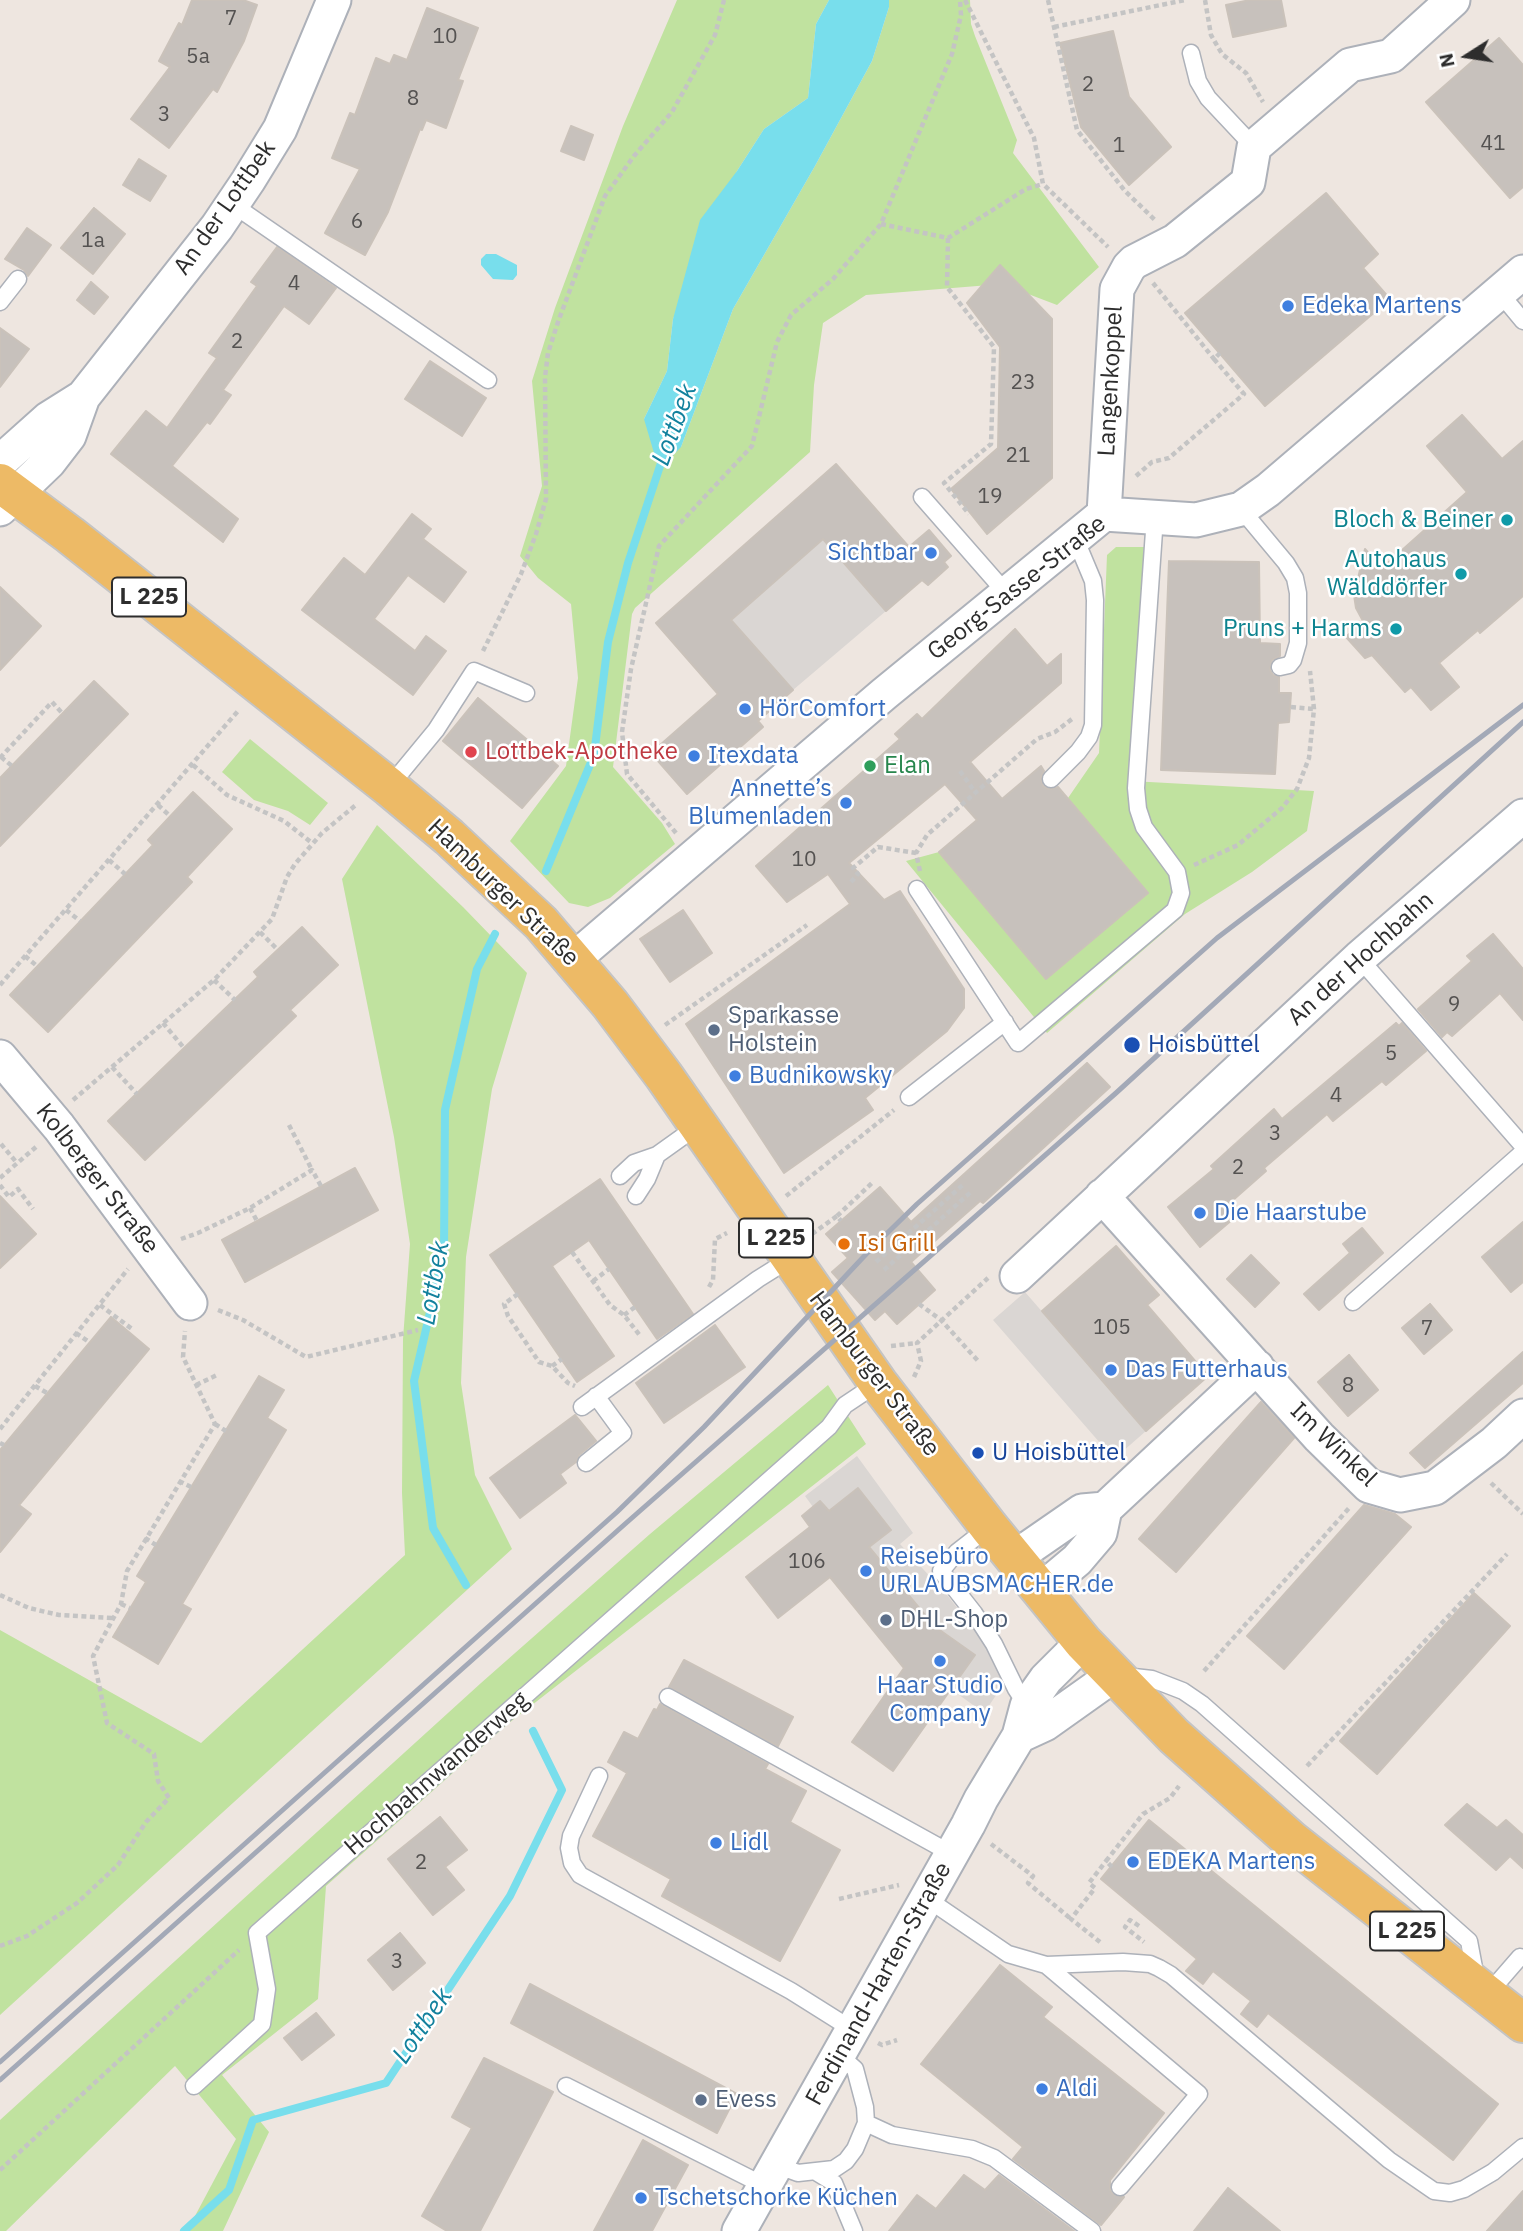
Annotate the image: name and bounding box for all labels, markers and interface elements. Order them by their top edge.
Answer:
house number: 7 [225,6,237,32]
north arrow [1432,21,1502,91]
house number: 10 [432,24,458,50]
house number: 5a [186,44,210,70]
text: N [1433,51,1460,70]
house number: 2 [1082,72,1094,98]
house number: 8 [407,86,419,112]
house number: 3 [158,102,170,128]
house number: 41 [1480,131,1506,157]
house number: 1 [1113,133,1125,159]
street label: An der Lottbek [168,135,282,281]
house number: 6 [351,209,363,235]
house number: 1a [81,228,105,254]
house number: 4 [288,271,300,297]
place label: Edeka Martens [1302,292,1462,320]
marker: Edeka Martens [1280,298,1296,314]
street label: Langenkoppel [1093,305,1129,457]
house number: 2 [231,329,243,355]
house number: 23 [1010,370,1036,396]
water label: Lottbek [646,380,704,470]
house number: 21 [1005,443,1031,469]
house number: 19 [977,484,1003,510]
place label: Bloch & Beiner [1333,506,1493,534]
street label: Georg-Sasse-Straße [922,509,1112,667]
marker: Bloch & Beiner [1499,512,1515,528]
place label: Sichtbar [827,539,917,567]
marker: Sichtbar [923,545,939,561]
place label: Autohaus Wälddörfer [1327,546,1447,602]
marker: Autohaus Wälddörfer [1453,566,1469,582]
road number: L 225 [112,578,186,617]
place label: Pruns + Harms [1223,615,1382,643]
marker: Pruns + Harms [1388,621,1404,637]
place label: HörComfort [759,695,886,723]
marker: HörComfort [737,701,753,717]
place label: Lottbek-Apotheke [485,738,678,766]
place label: Itexdata [708,742,799,770]
marker: Lottbek-Apotheke [463,744,479,760]
marker: Itexdata [686,748,702,764]
place label: Elan [884,752,931,780]
marker: Elan [862,758,878,774]
place label: Annette’s Blumenladen [688,775,832,831]
marker: Annette’s Blumenladen [838,795,854,811]
street label: Hamburger Straße [421,813,585,973]
house number: 10 [791,847,817,873]
street label: An der Hochbahn [1282,886,1440,1032]
house number: 9 [1448,992,1460,1018]
place label: Sparkasse Holstein [728,1002,839,1058]
marker: Sparkasse Holstein [706,1022,722,1038]
place label: Hoisbüttel [1148,1031,1260,1059]
marker: Hoisbüttel [1122,1035,1142,1055]
house number: 5 [1385,1041,1397,1067]
place label: Budnikowsky [749,1062,892,1090]
marker: Budnikowsky [727,1068,743,1084]
house number: 4 [1330,1083,1342,1109]
street label: Kolberger Straße [29,1098,165,1260]
house number: 3 [1269,1121,1281,1147]
house number: 2 [1232,1155,1244,1181]
place label: Die Haarstube [1214,1199,1367,1227]
marker: Die Haarstube [1192,1205,1208,1221]
road number: L 225 [739,1218,813,1258]
place label: Isi Grill [858,1230,935,1258]
marker: Isi Grill [836,1236,852,1252]
water label: Lottbek [411,1239,457,1327]
street label: Hamburger Straße [803,1286,945,1462]
house number: 105 [1093,1315,1131,1341]
house number: 7 [1421,1316,1433,1342]
place label: Das Futterhaus [1125,1356,1288,1384]
marker: Das Futterhaus [1103,1362,1119,1378]
house number: 8 [1342,1373,1354,1399]
street label: Im Winkel [1284,1397,1382,1493]
place label: U Hoisbüttel [992,1439,1126,1467]
marker: U Hoisbüttel [970,1445,986,1461]
place label: Reisebüro URLAUBSMACHER.de [880,1543,1114,1599]
house number: 106 [788,1549,826,1575]
marker: Reisebüro URLAUBSMACHER.de [858,1563,874,1579]
place label: DHL-Shop [900,1606,1008,1634]
marker: DHL-Shop [878,1612,894,1628]
marker: Haar Studio Company [932,1653,948,1669]
place label: Haar Studio Company [877,1672,1003,1728]
street label: Hochbahnwanderweg [339,1686,535,1862]
place label: Lidl [730,1829,768,1857]
marker: Lidl [708,1835,724,1851]
place label: EDEKA Martens [1147,1848,1315,1876]
house number: 2 [415,1850,427,1876]
marker: EDEKA Martens [1125,1854,1141,1870]
street label: Ferdinand-Harten-Straße [800,1857,958,2111]
road number: L 225 [1370,1912,1444,1950]
house number: 3 [391,1949,403,1975]
water label: Lottbek [386,1982,460,2070]
place label: Aldi [1056,2075,1098,2103]
marker: Aldi [1034,2081,1050,2097]
place label: Evess [715,2086,777,2114]
marker: Evess [693,2092,709,2108]
place label: Tschetschorke Küchen [655,2184,898,2212]
marker: Tschetschorke Küchen [633,2190,649,2206]

